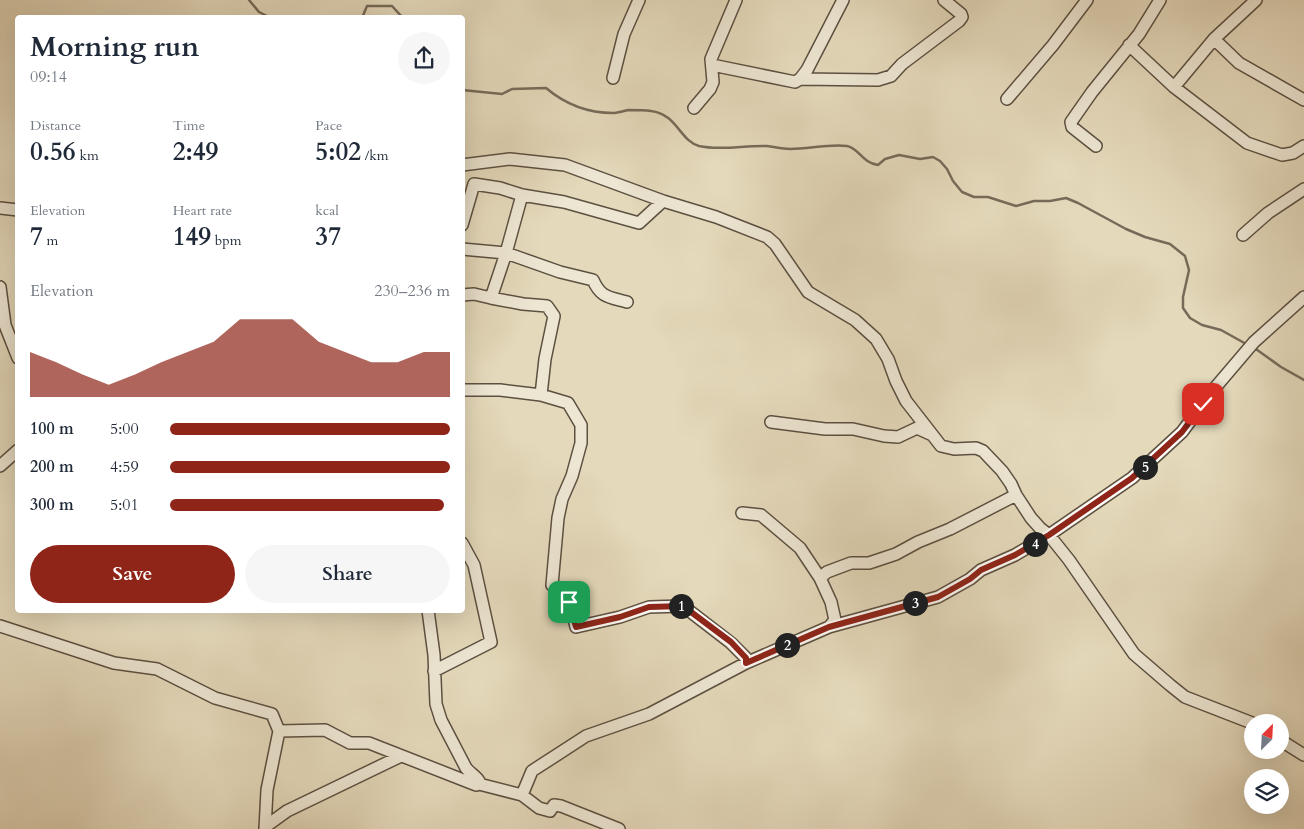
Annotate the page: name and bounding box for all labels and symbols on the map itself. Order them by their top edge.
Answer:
pin [1182,383,1224,425]
pin: 5 [1132,454,1158,480]
pin: 4 [1022,532,1048,556]
pin [548,581,590,623]
pin: 3 [902,590,928,616]
pin: 1 [668,594,694,618]
pin: 2 [774,632,800,658]
north arrow [1244,714,1289,759]

